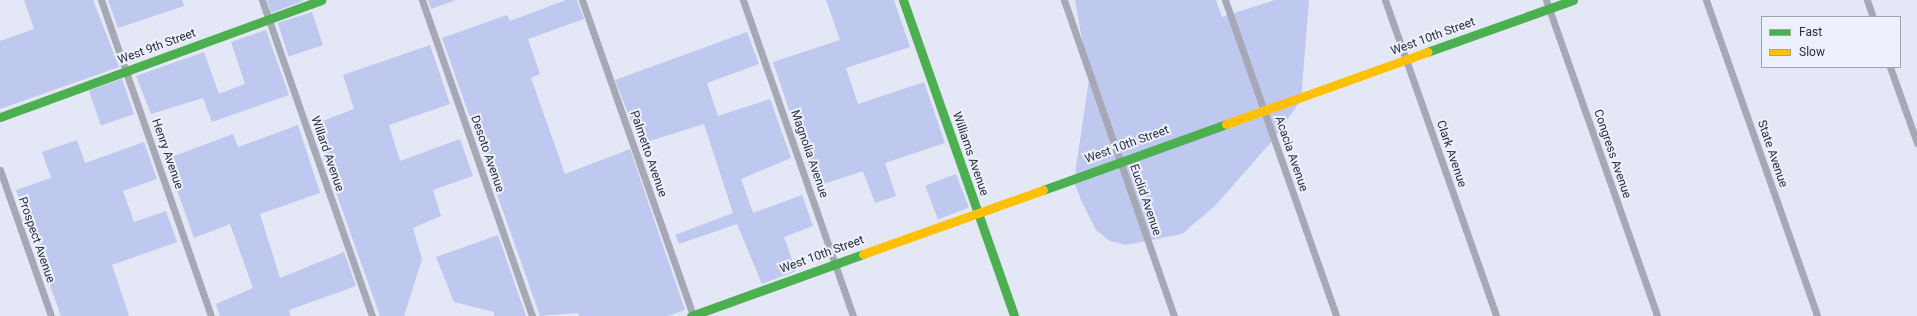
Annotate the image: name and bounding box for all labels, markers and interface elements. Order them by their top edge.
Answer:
street label: West 10th Street [1389,15,1477,59]
legend [1761,16,1901,68]
text: Fast [1799,25,1822,39]
street label: West 9th Street [116,26,198,68]
text: Slow [1799,45,1825,59]
street label: Magnolia Avenue [787,108,831,200]
street label: Congress Avenue [1590,108,1634,200]
street label: Palmetto Avenue [626,109,670,199]
street label: Williams Avenue [949,110,991,198]
street label: Willard Avenue [307,114,347,194]
street label: Desoto Avenue [467,114,507,194]
street label: Acacia Avenue [1271,115,1311,193]
street label: Henry Avenue [148,117,186,191]
street label: Clark Avenue [1433,119,1469,189]
street label: State Avenue [1754,119,1790,189]
street label: West 10th Street [1083,123,1171,167]
street label: Euclid Avenue [1126,162,1164,238]
street label: Prospect Avenue [15,195,57,285]
street label: West 10th Street [778,233,866,277]

